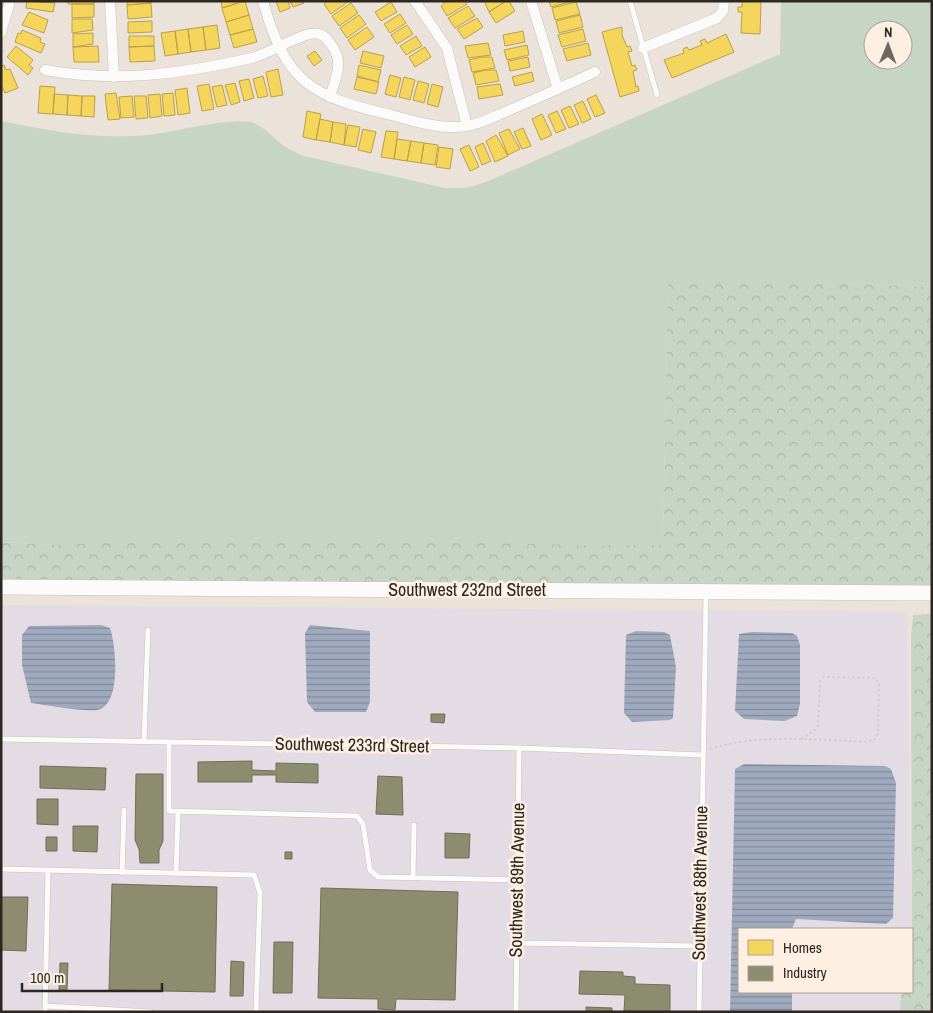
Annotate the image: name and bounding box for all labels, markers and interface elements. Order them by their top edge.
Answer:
north arrow [863,20,913,70]
text: N [884,23,893,41]
street label: Southwest 232nd Street [388,577,546,602]
street label: Southwest 233rd Street [275,731,429,758]
street label: Southwest 89th Avenue [503,802,530,958]
street label: Southwest 88th Avenue [686,805,713,961]
legend [738,928,913,993]
text: Homes [783,937,822,958]
scale bar [22,960,162,992]
text: Industry [783,962,828,983]
text: 100 m [30,967,64,988]

